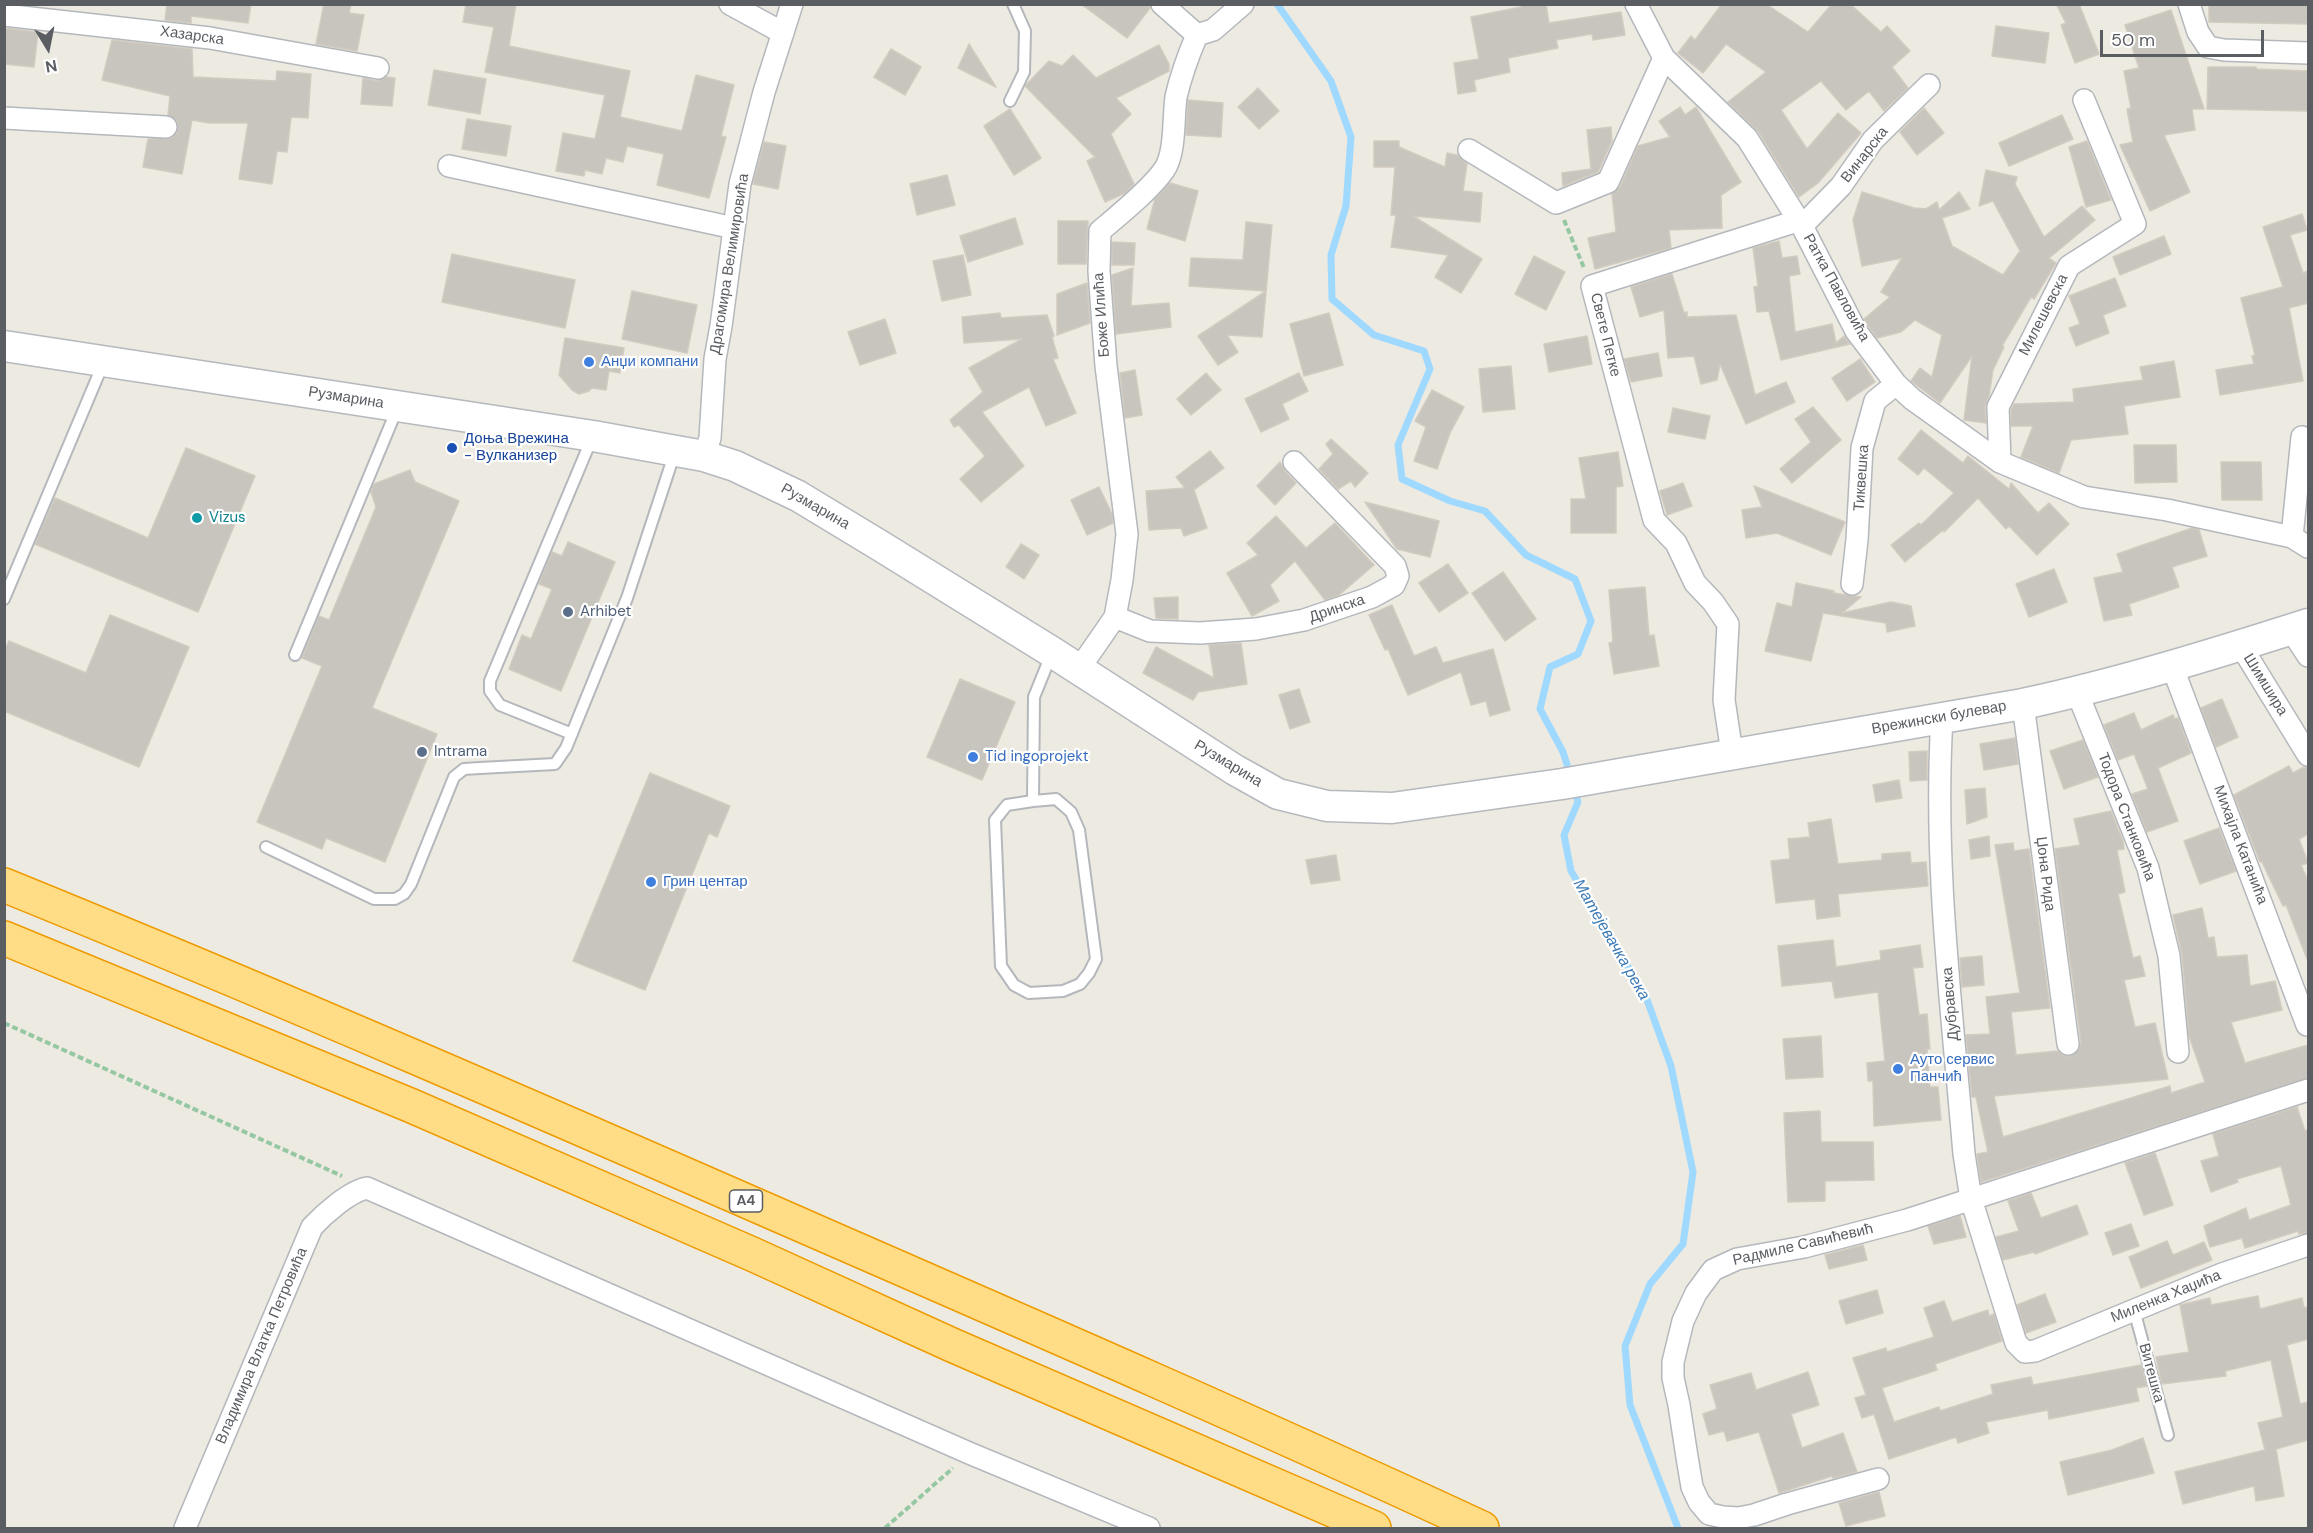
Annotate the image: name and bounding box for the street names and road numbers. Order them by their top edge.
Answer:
street label: Хазарска [159,23,225,49]
street label: Винарска [1838,123,1892,187]
street label: Драгомира Велимировића [707,172,753,356]
street label: Ратка Павловића [1799,231,1873,345]
street label: Милешевска [2016,271,2072,359]
street label: Боже Илића [1090,272,1114,358]
street label: Свете Петке [1586,291,1624,379]
street label: Рузмарина [307,383,385,413]
street label: Тиквешка [1851,444,1873,512]
street label: Рузмарина [777,480,853,534]
street label: Дринска [1307,591,1367,627]
street label: Шимшира [2239,651,2291,719]
street label: Врежински булевар [1870,697,2008,739]
street label: Рузмарина [1191,737,1265,791]
street label: Тодора Станковића [2093,750,2159,884]
street label: Михајла Катанића [2209,783,2271,907]
street label: Џона Рида [2031,836,2059,912]
street label: Дубравска [1939,966,1963,1042]
road number: A4 [730,1190,762,1212]
street label: Радмиле Савићевић [1731,1220,1875,1270]
street label: Владимира Влатка Петровића [212,1245,312,1447]
street label: Миленка Хаџића [2108,1267,2224,1327]
street label: Витешка [2134,1341,2168,1405]

